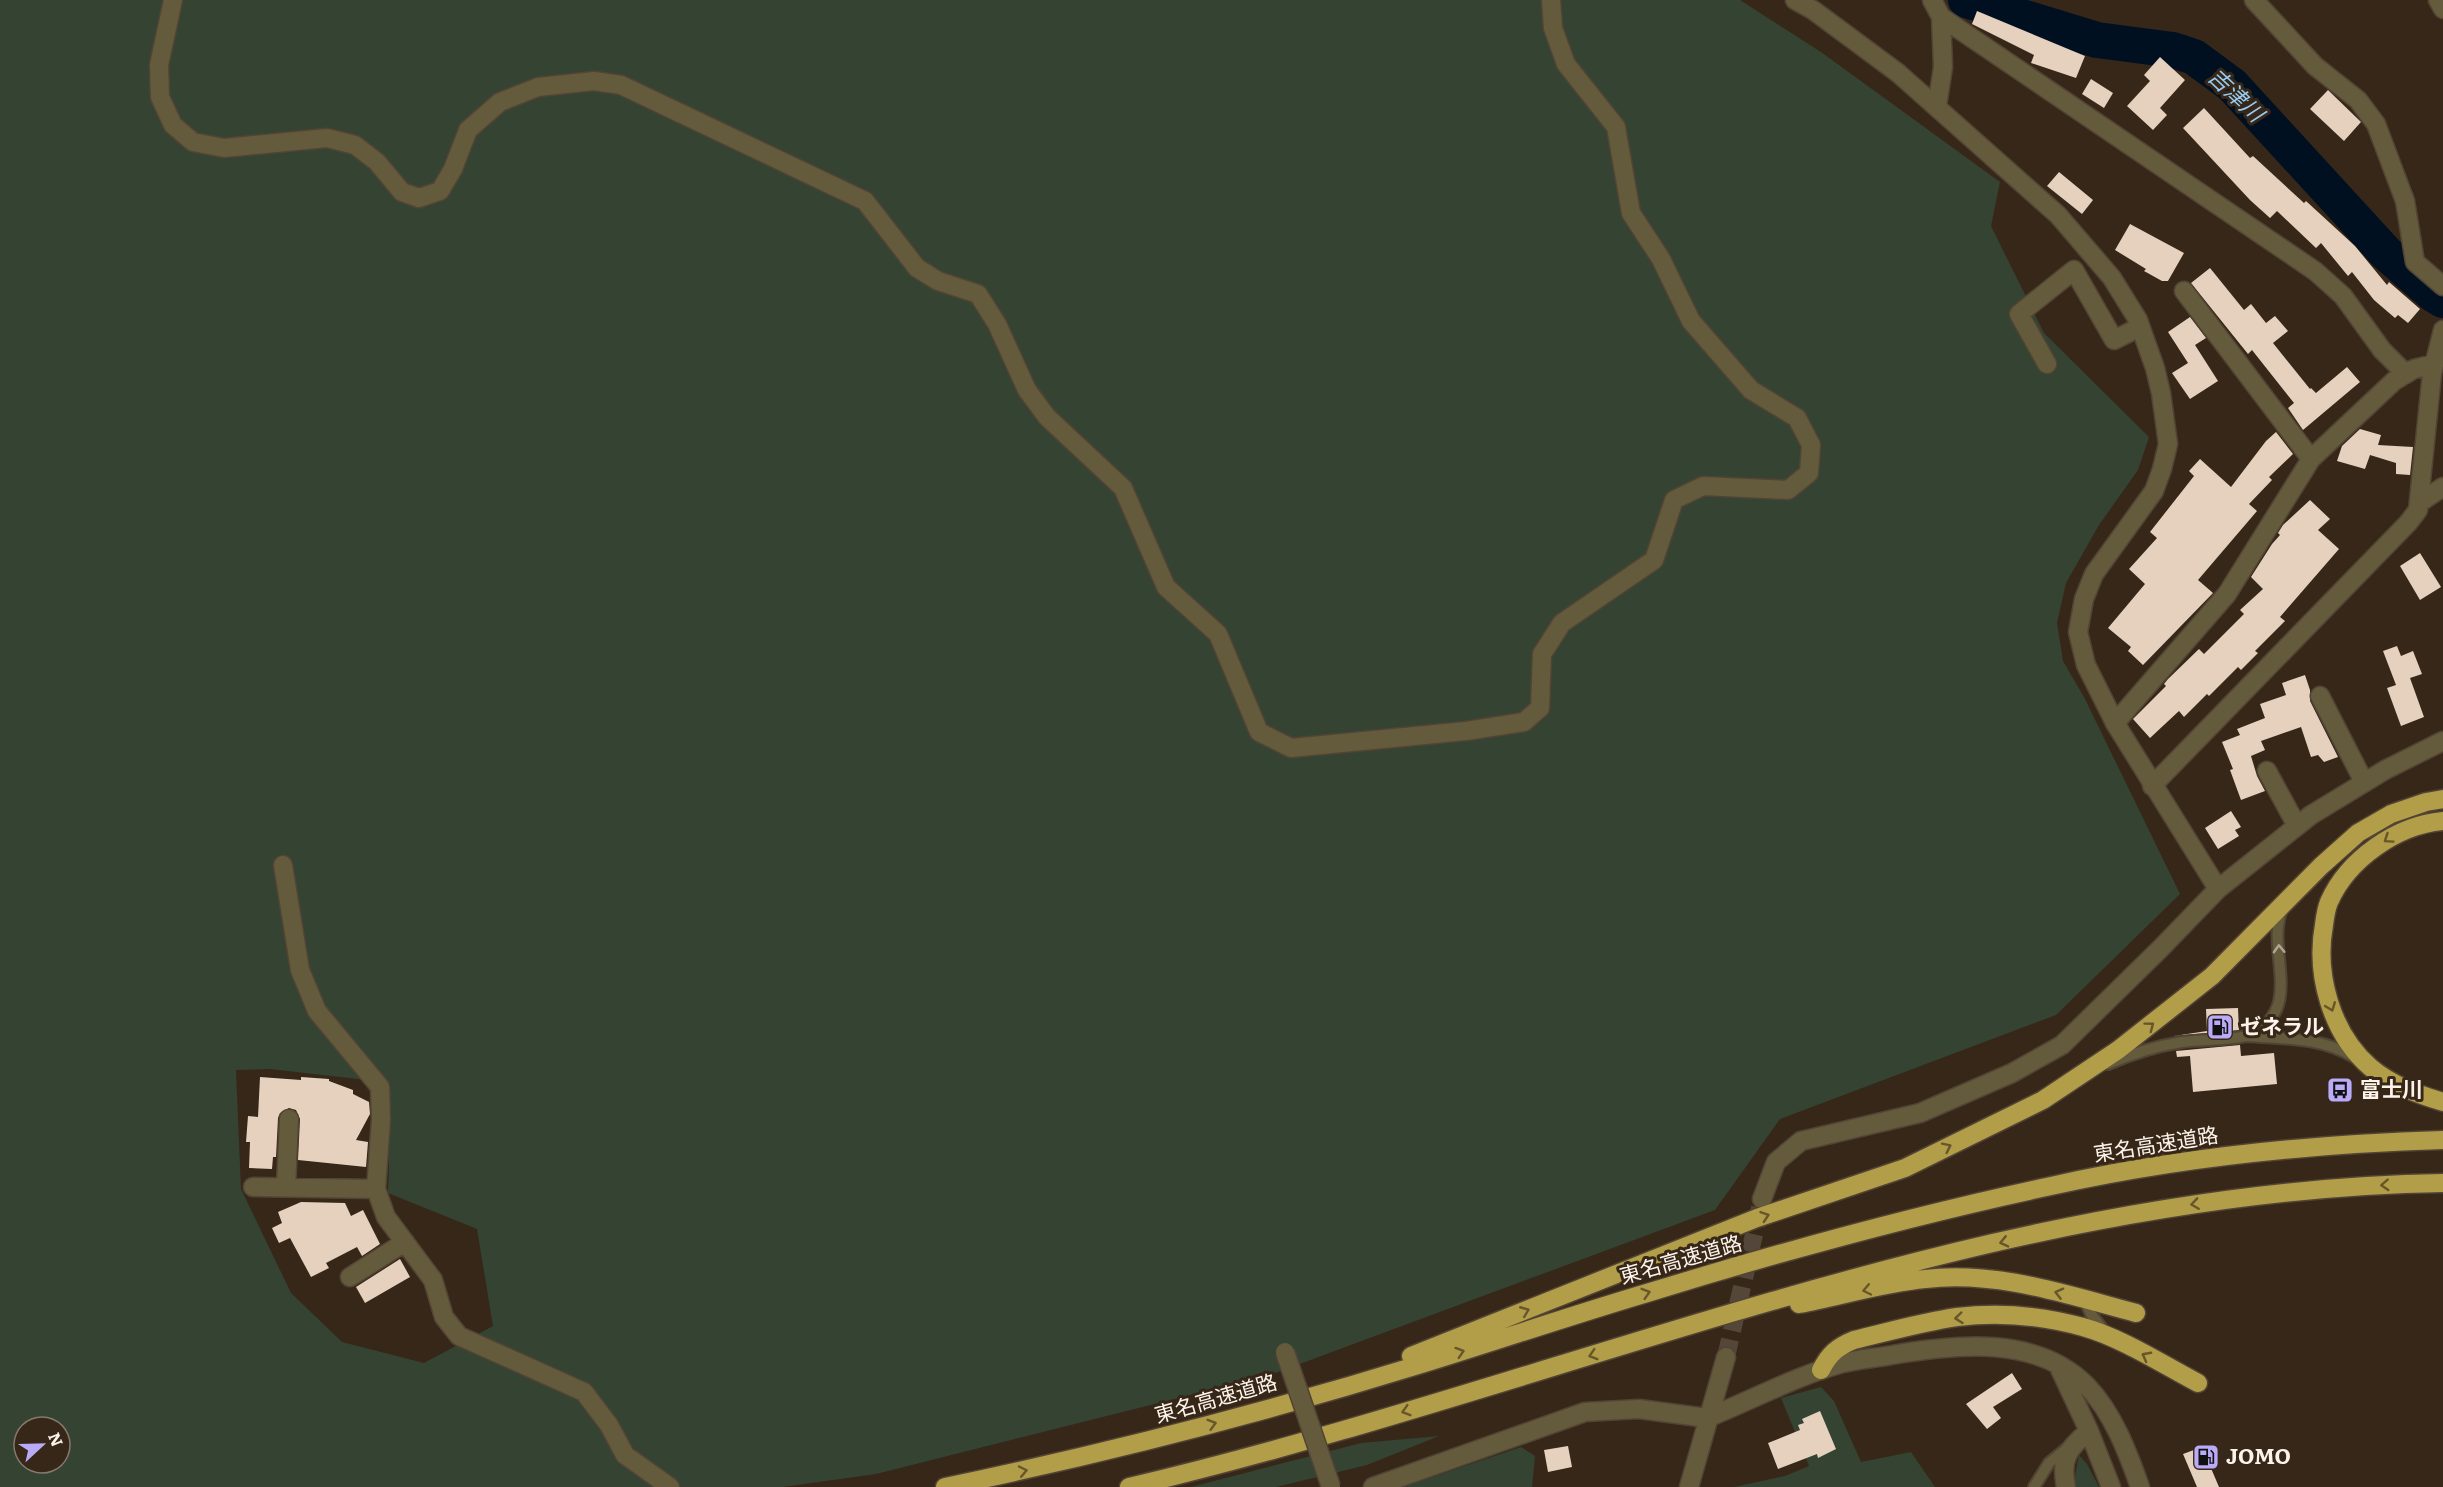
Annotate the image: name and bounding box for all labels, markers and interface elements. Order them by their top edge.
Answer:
water label: 吉津川 [2202,59,2274,130]
one-way arrow [2384,832,2395,843]
one-way arrow [2273,945,2286,954]
one-way arrow [2324,1001,2337,1012]
place label: ゼネラル [2240,1009,2324,1040]
fuel station icon: ゼネラル [2205,1012,2235,1042]
one-way arrow [2143,1023,2154,1034]
place label: 富士川 [2360,1072,2423,1103]
bus stop icon: 富士川 [2325,1075,2355,1105]
street label: 東名高速道路 [2091,1117,2220,1168]
one-way arrow [1940,1143,1951,1154]
one-way arrow [2380,1179,2389,1192]
one-way arrow [2190,1197,2199,1209]
one-way arrow [1759,1210,1769,1223]
street label: 東名高速道路 [1615,1225,1745,1290]
one-way arrow [1999,1235,2009,1248]
one-way arrow [1862,1283,1872,1296]
one-way arrow [2054,1287,2064,1300]
one-way arrow [1640,1288,1651,1300]
one-way arrow [1518,1306,1529,1318]
one-way arrow [1954,1311,1963,1324]
one-way arrow [1454,1347,1465,1359]
one-way arrow [1588,1348,1599,1360]
one-way arrow [2142,1352,2152,1363]
street label: 東名高速道路 [1150,1364,1280,1429]
one-way arrow [1401,1404,1412,1416]
north arrow [12,1415,72,1475]
one-way arrow [1207,1419,1217,1431]
text: N [43,1428,70,1450]
place label: JOMO [2226,1439,2291,1470]
fuel station icon: JOMO [2191,1442,2221,1472]
one-way arrow [1018,1465,1028,1478]

